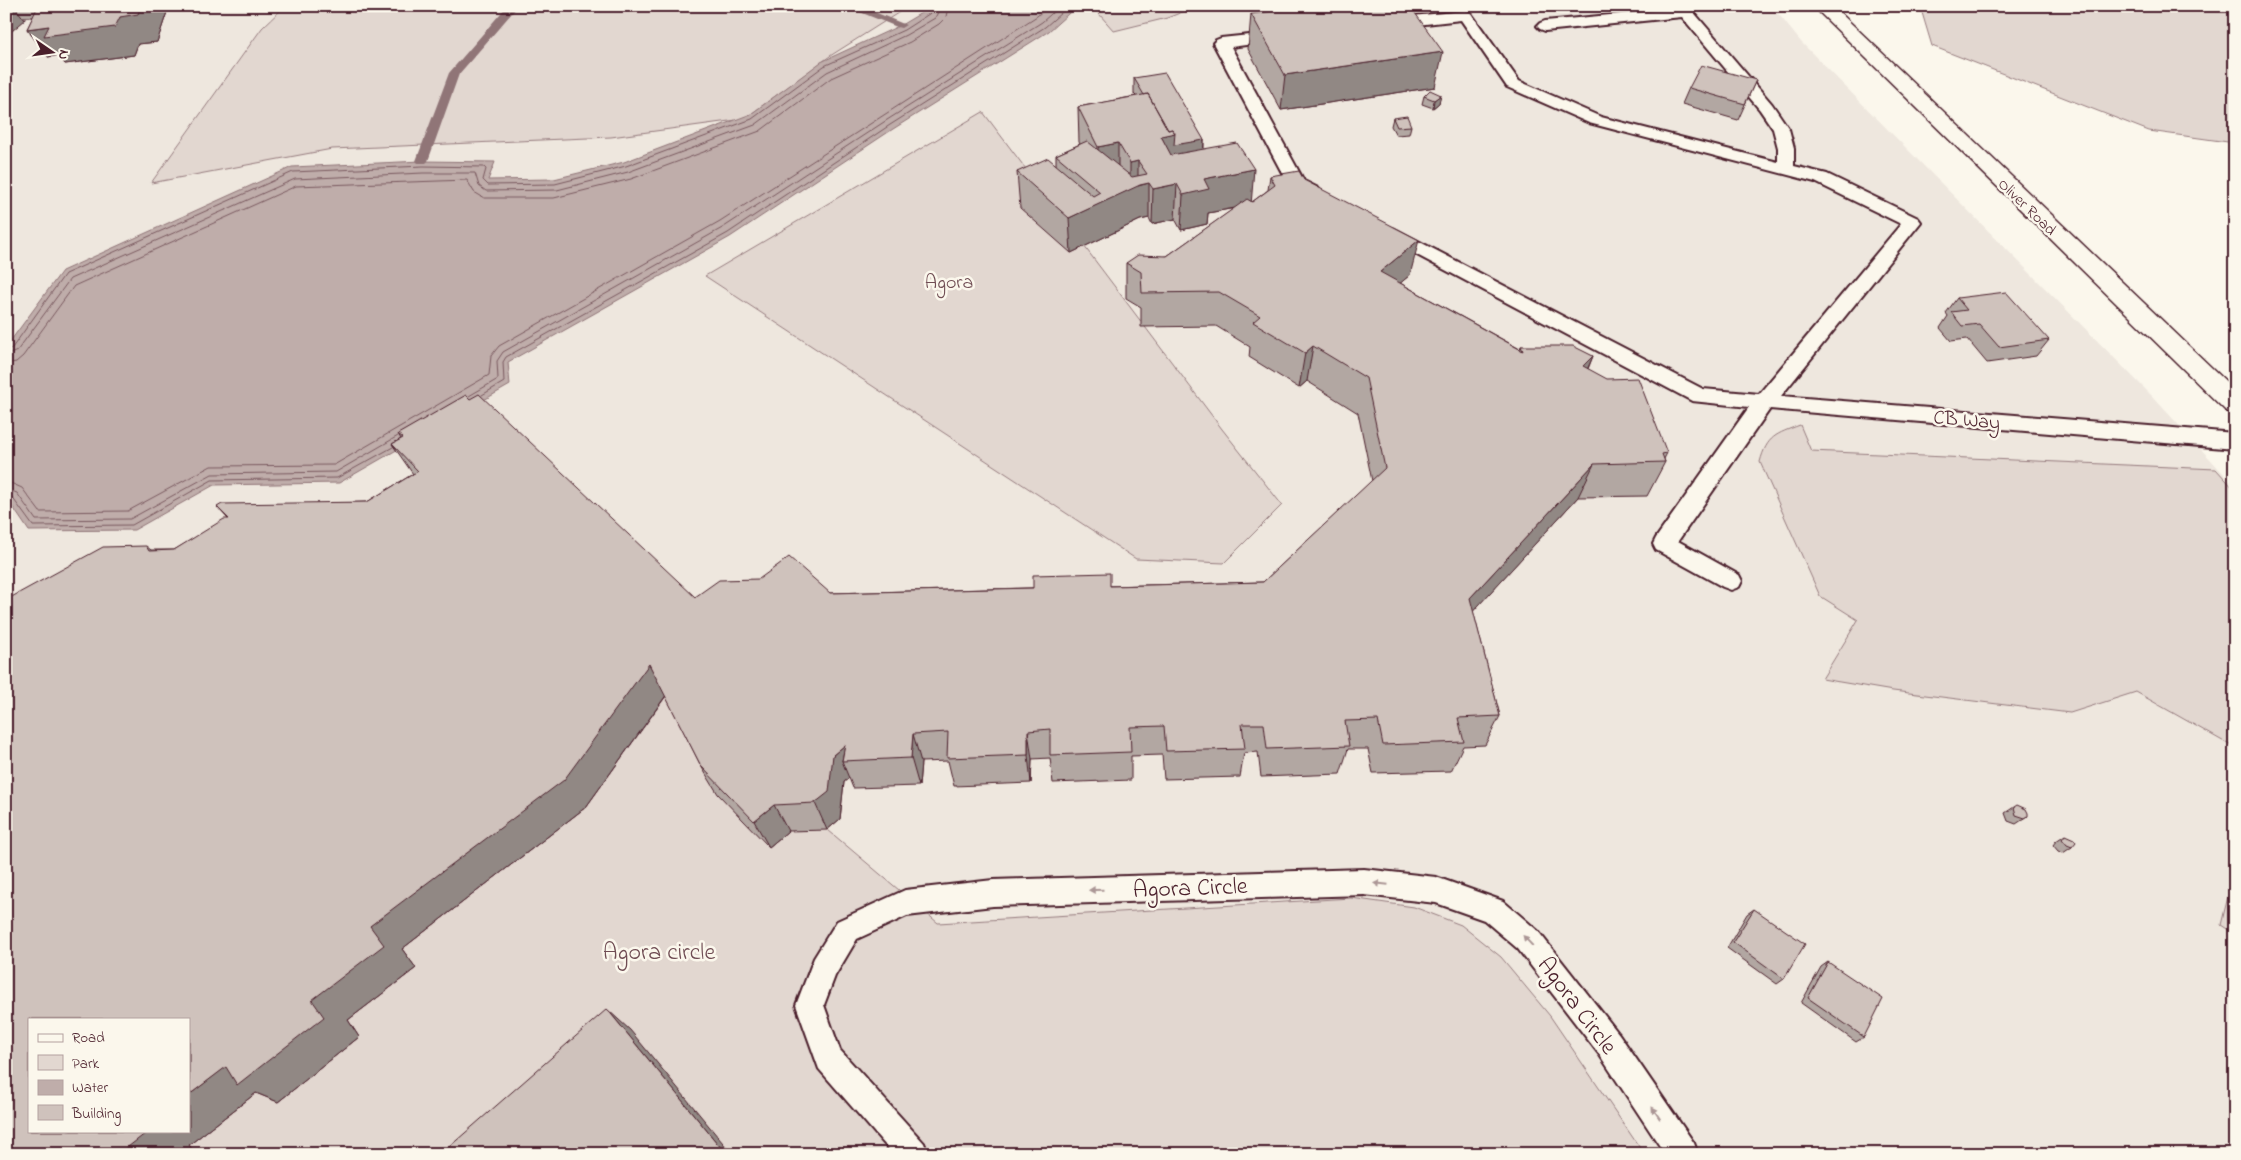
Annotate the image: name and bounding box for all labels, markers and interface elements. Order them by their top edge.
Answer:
north arrow [28,28,78,78]
text: N [52,48,74,62]
street label: Oliver Road [1992,173,2061,242]
park label: Agora [925,269,973,299]
street label: CB Way [1932,404,2001,439]
street label: Agora Circle [1132,870,1248,909]
one-way arrow [1373,880,1389,888]
one-way arrow [1088,886,1104,894]
one-way arrow [1522,935,1533,948]
park label: Agora circle [603,936,715,971]
street label: Agora Circle [1527,950,1625,1063]
legend [28,1018,190,1132]
text: Road [72,1027,105,1049]
text: Park [72,1053,100,1075]
text: Water [72,1077,108,1099]
text: Building [71,1103,121,1126]
one-way arrow [1651,1107,1661,1120]

